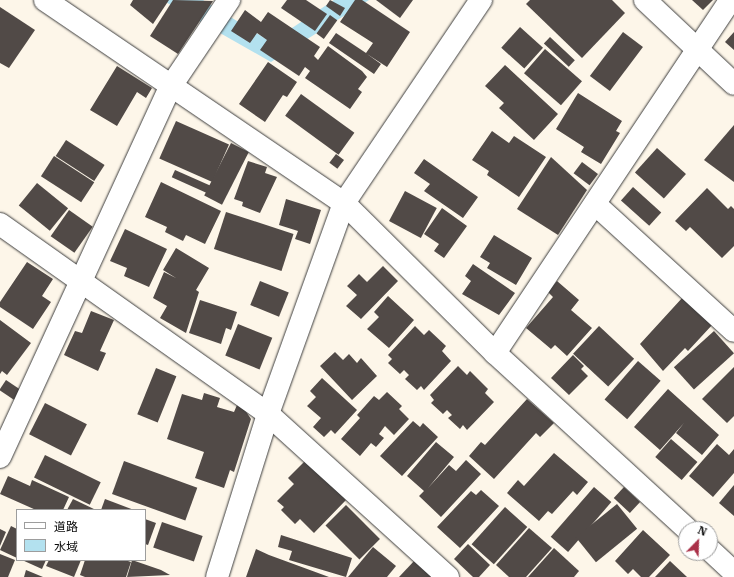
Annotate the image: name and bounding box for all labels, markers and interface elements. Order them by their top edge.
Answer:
legend [16,509,146,561]
text: 道路 [54,519,78,534]
north arrow [678,521,718,561]
text: N [696,523,709,539]
text: 水域 [54,539,78,554]

